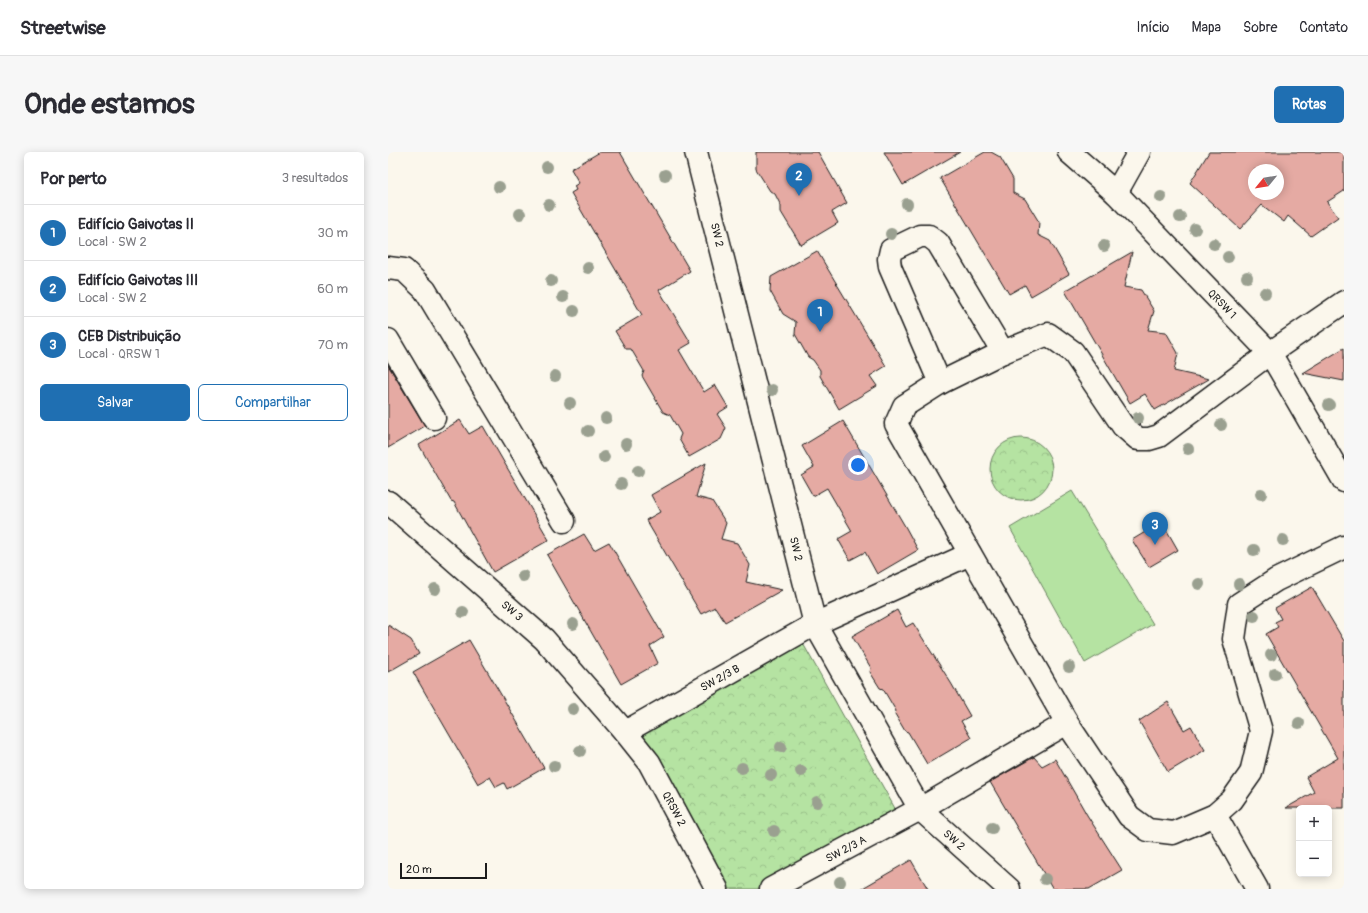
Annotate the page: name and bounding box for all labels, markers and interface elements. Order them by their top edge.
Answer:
text: Streetwise [20,16,106,40]
text: Início [1136,19,1169,36]
text: Mapa [1191,19,1221,36]
text: Sobre [1243,19,1277,36]
text: Contato [1299,19,1348,36]
button: Rotas [1274,86,1344,123]
text: Onde estamos [24,87,195,122]
pin: 2 [786,163,812,196]
north arrow [1248,164,1284,200]
text: Por perto [40,168,107,189]
text: 3 resultados [282,170,348,186]
text: Edifício Gaivotas II [78,215,194,234]
street label: SW 2 [708,222,726,248]
text: 1 [50,225,56,241]
text: 30 m [318,225,348,241]
text: Local · SW 2 [78,234,147,250]
text: Edifício Gaivotas III [78,271,198,290]
text: 2 [49,281,57,297]
text: 60 m [317,281,348,297]
street label: QRSW 1 [1205,287,1239,321]
text: Local · SW 2 [78,290,147,306]
pin: 1 [807,299,833,332]
text: CEB Distribuição [78,327,181,346]
text: 3 [49,337,57,353]
text: 70 m [318,337,348,353]
text: Local · QRSW 1 [78,346,160,362]
button: Salvar [40,384,190,421]
button: Compartilhar [198,384,348,421]
your location [848,455,868,475]
pin: 3 [1142,512,1168,545]
street label: SW 2 [787,536,805,562]
street label: SW 3 [499,598,525,624]
street label: SW 2/3 B [698,662,742,694]
street label: QRSW 2 [659,789,689,829]
map controls [1296,805,1332,877]
button: + [1296,805,1332,841]
street label: SW 2 [941,827,967,853]
street label: SW 2/3 A [824,833,868,865]
button: − [1296,841,1332,877]
scale bar [400,861,487,880]
text: 20 m [406,863,432,876]

